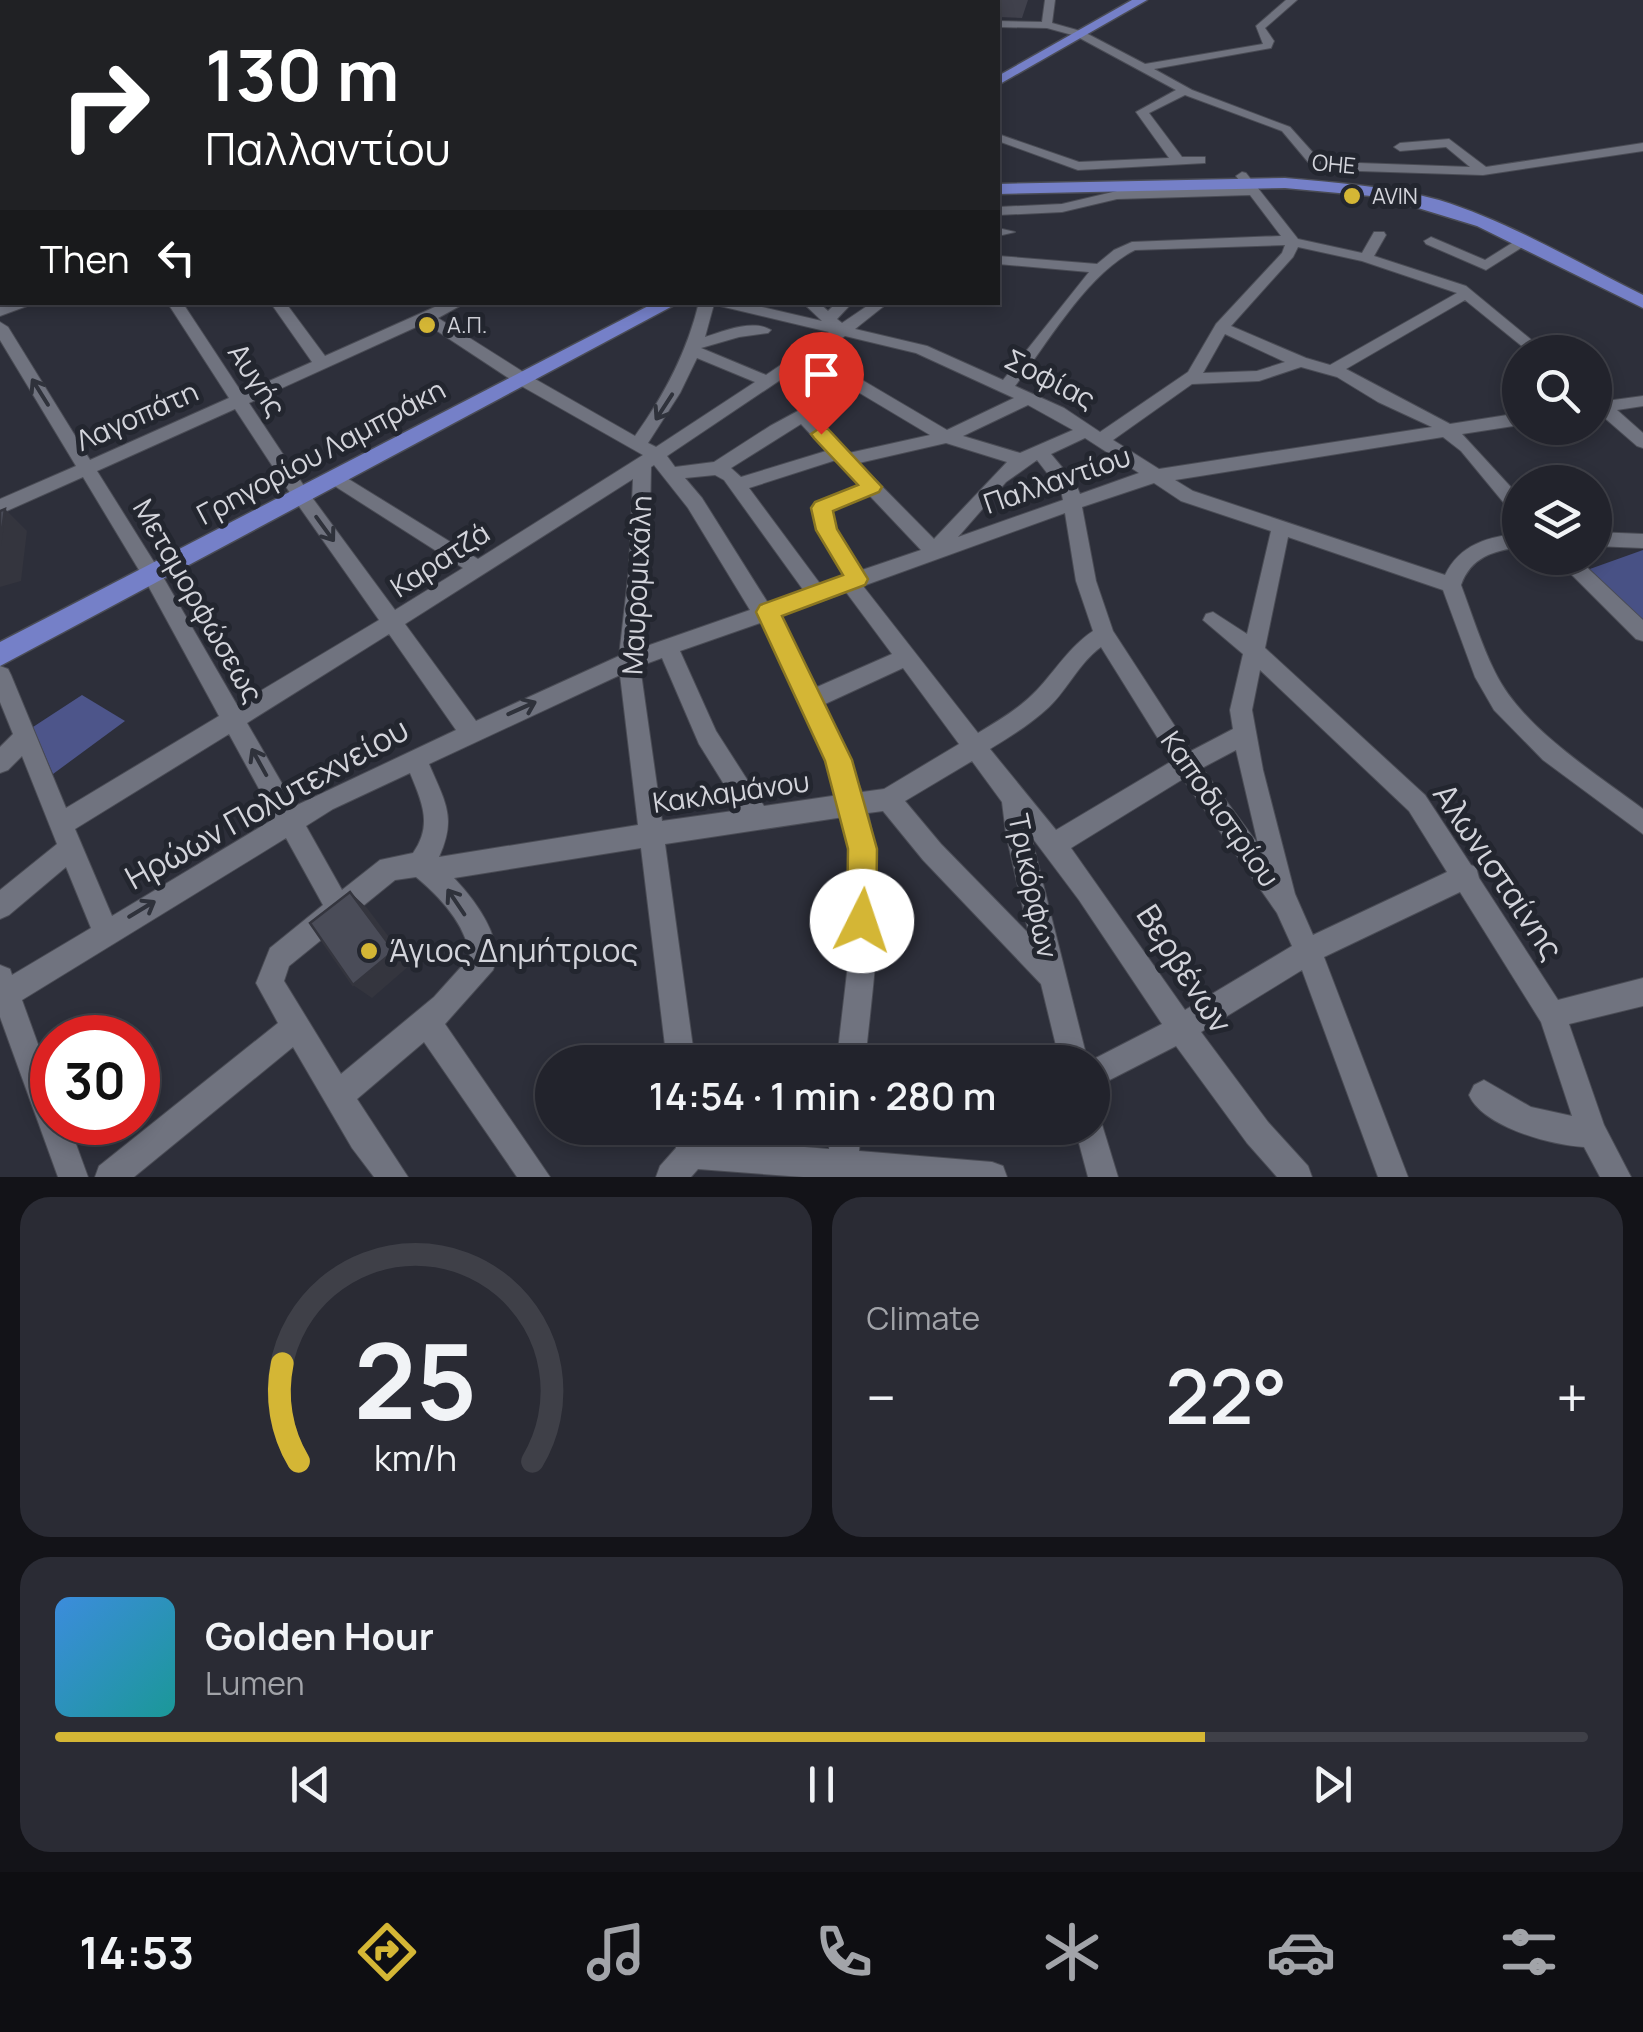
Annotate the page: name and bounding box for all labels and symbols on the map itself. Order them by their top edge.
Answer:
street label: ΟΗΕ [1311,147,1357,181]
place label: AVIN [1372,181,1418,211]
marker: AVIN [1341,185,1363,207]
place label: Α.Π. [447,310,487,340]
marker: Α.Π. [416,314,438,336]
pin [779,332,864,435]
street label: Αυγής [220,335,296,423]
street label: Σοφίας [999,339,1102,417]
street label: Γρηγορίου Λαμπράκη [190,370,451,533]
street label: Λαγοπάτη [69,371,204,459]
one-way arrow [30,378,51,407]
one-way arrow [653,392,674,420]
street label: Παλλαντίου [978,436,1135,522]
street label: Μεταμορφώσεως [125,492,273,709]
street label: Μαυρομιχάλη [612,494,660,676]
street label: Καρατζά [383,513,496,605]
one-way arrow [314,515,335,542]
one-way arrow [506,698,537,716]
street label: Ηρώων Πολυτεχνείου [117,707,416,899]
street label: Καποδιστρίου [1153,723,1289,894]
one-way arrow [249,748,269,777]
street label: Κακλαμάνου [650,761,812,821]
street label: Αλωνισταίνης [1424,775,1574,968]
street label: Τρικόρφων [1000,810,1068,961]
position arrow [810,869,914,973]
one-way arrow [446,889,467,917]
street label: Βερβένων [1127,896,1243,1041]
one-way arrow [127,899,156,919]
place label: Άγιος Δημήτριος [389,928,638,972]
marker: Άγιος Δημήτριος [358,940,380,962]
speed limit sign: 30 [30,1015,160,1145]

